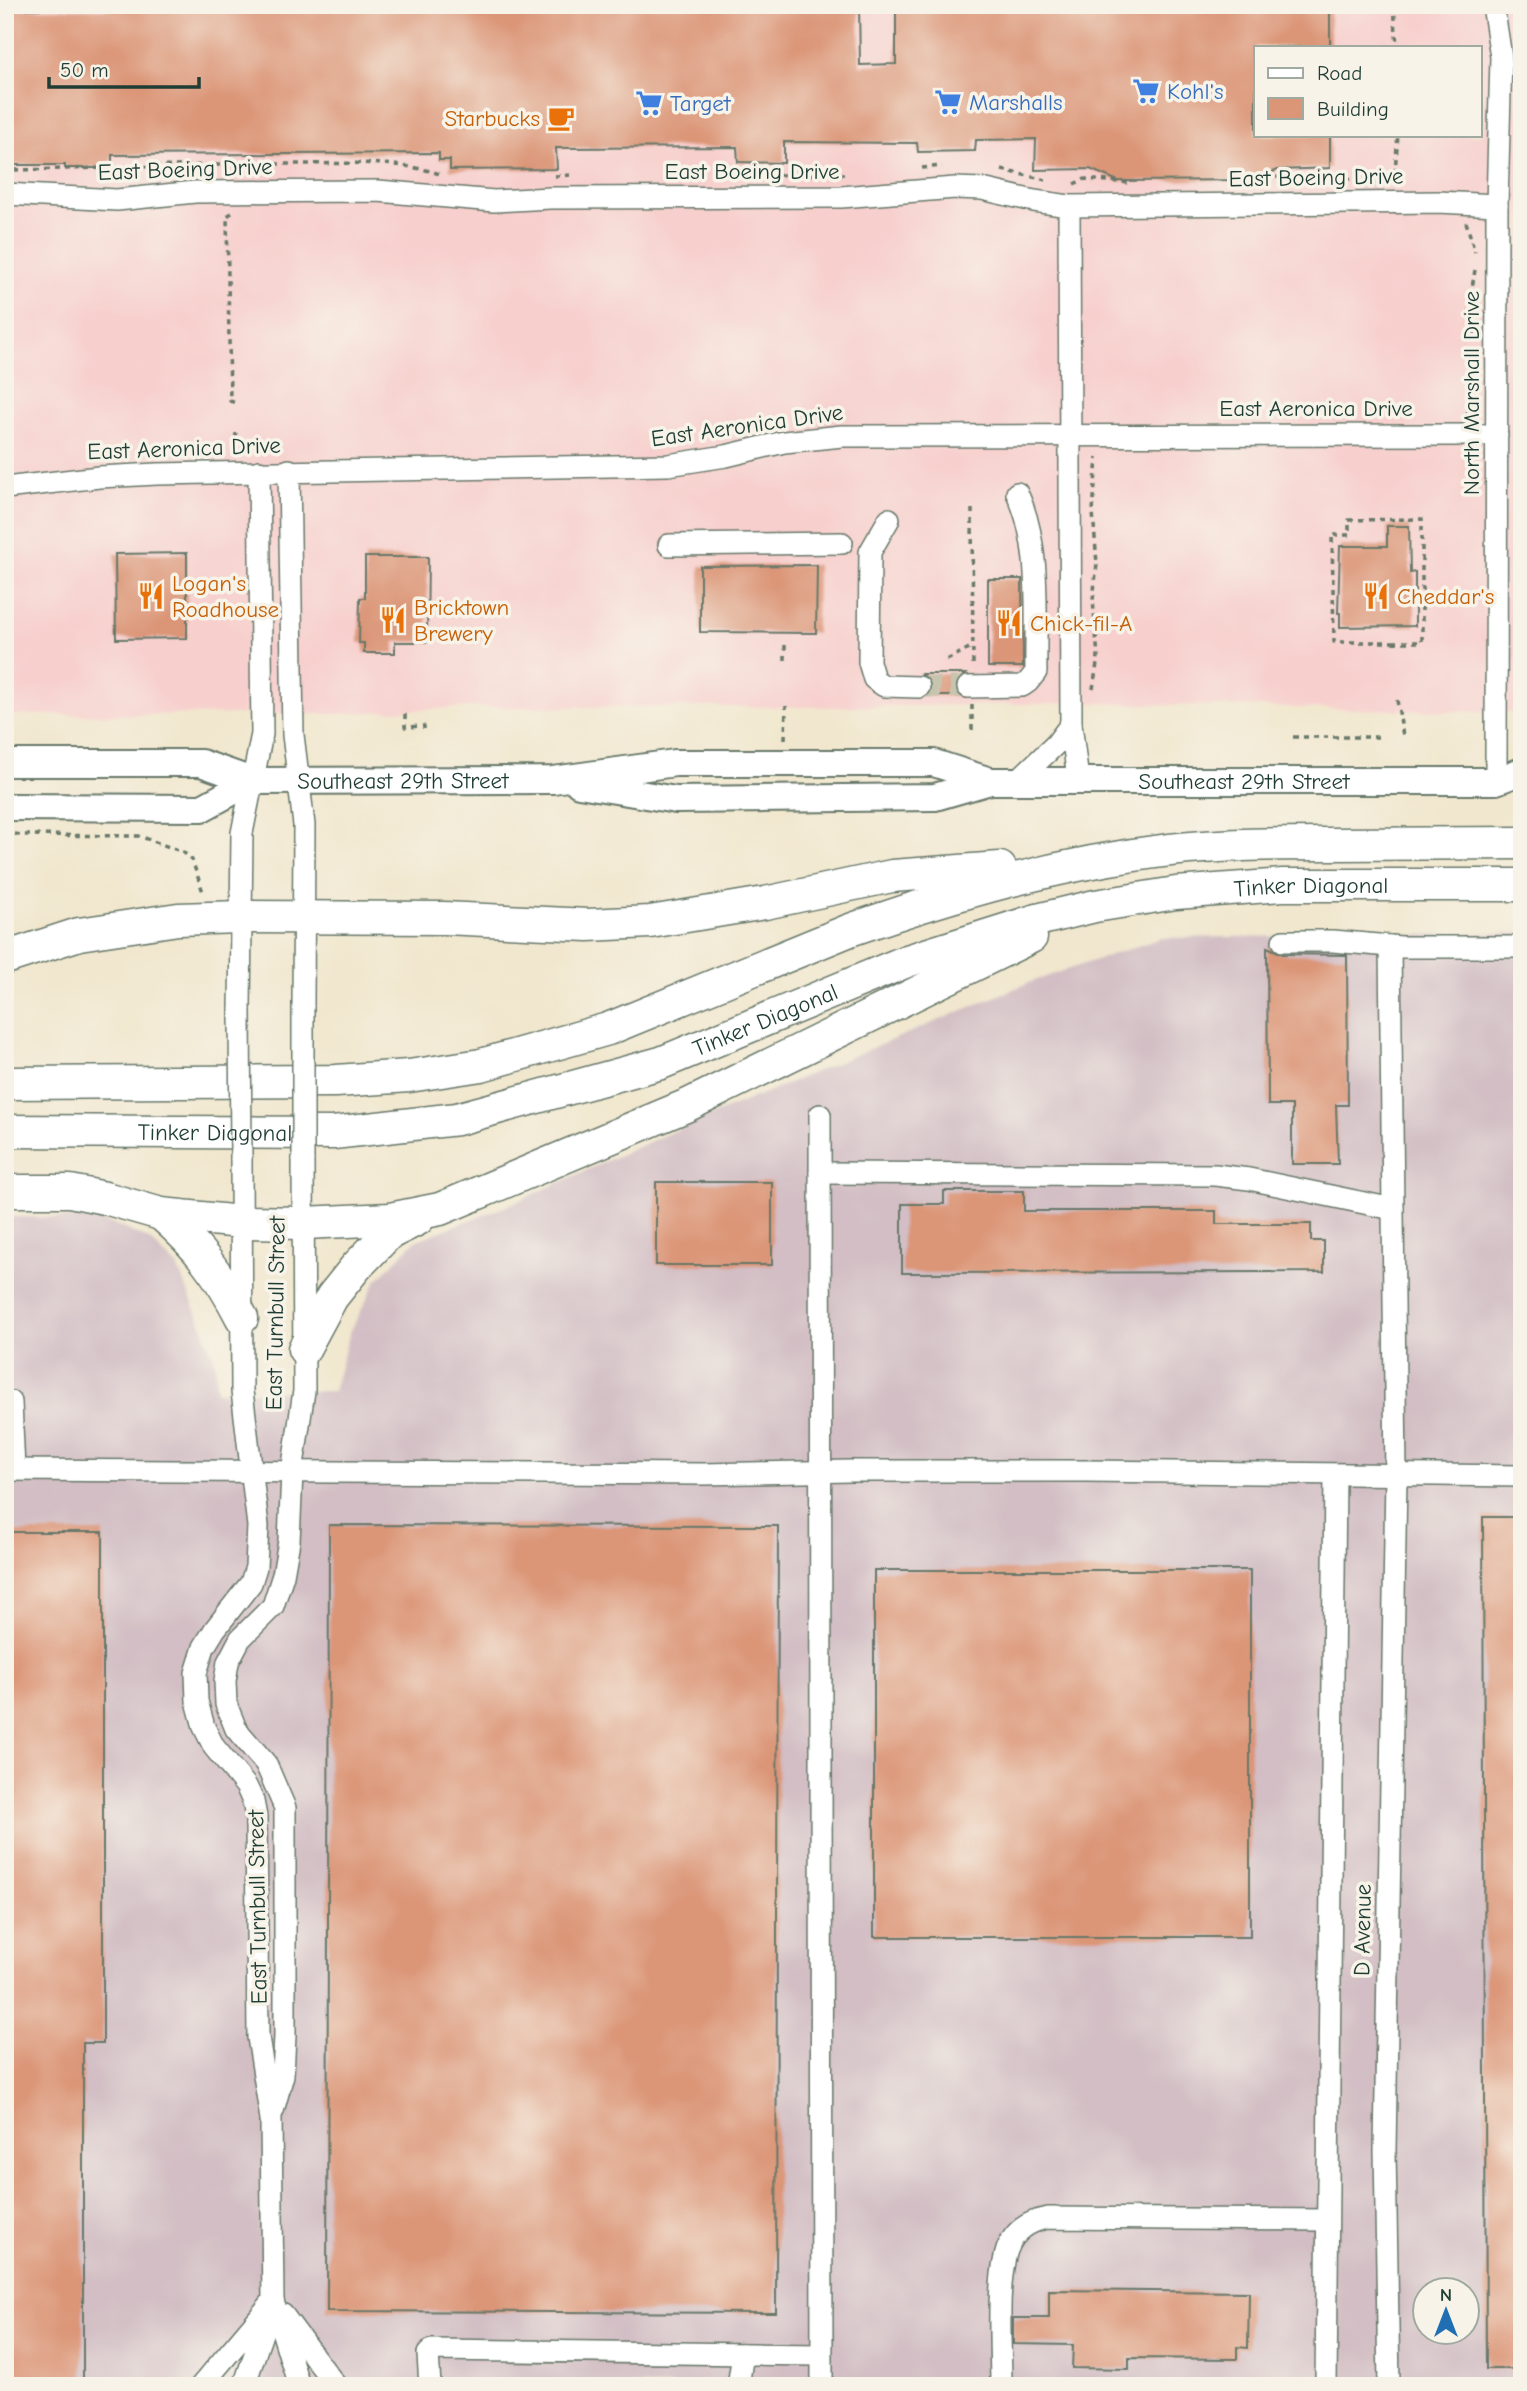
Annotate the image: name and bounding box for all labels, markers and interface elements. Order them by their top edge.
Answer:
scale bar [49,46,200,90]
legend [1254,46,1482,136]
text: 50 m [60,58,109,82]
text: Road [1317,61,1362,85]
supermarket icon: Kohl's [1131,76,1161,106]
place label: Kohl's [1167,78,1224,105]
supermarket icon: Marshalls [933,87,963,117]
supermarket icon: Target [634,88,664,118]
place label: Marshalls [969,89,1063,116]
place label: Target [670,90,732,117]
text: Building [1317,97,1389,121]
cafe icon: Starbucks [546,103,576,133]
place label: Starbucks [445,105,540,132]
street label: East Boeing Drive [97,153,273,186]
street label: East Boeing Drive [665,158,839,185]
street label: East Boeing Drive [1228,162,1404,193]
street label: North Marshall Drive [1458,291,1485,495]
street label: East Aeronica Drive [1219,395,1413,422]
street label: East Aeronica Drive [649,399,845,452]
street label: East Aeronica Drive [87,432,281,465]
place label: Logan's Roadhouse [172,570,279,623]
restaurant icon: Logan's Roadhouse [136,581,166,611]
restaurant icon: Cheddar's [1361,581,1391,611]
place label: Cheddar's [1397,583,1494,610]
place label: Bricktown Brewery [414,594,509,647]
restaurant icon: Bricktown Brewery [378,605,408,635]
restaurant icon: Chick-fil-A [994,608,1024,638]
place label: Chick-fil-A [1030,610,1132,637]
street label: Southeast 29th Street [297,767,510,795]
street label: Southeast 29th Street [1138,768,1351,795]
street label: Tinker Diagonal [1233,872,1388,903]
street label: Tinker Diagonal [689,978,842,1062]
street label: Tinker Diagonal [138,1119,292,1147]
street label: East Turnbull Street [260,1214,291,1411]
street label: East Turnbull Street [242,1808,273,2005]
street label: D Avenue [1348,1884,1377,1976]
north arrow [1412,2276,1482,2346]
text: N [1440,2284,1452,2306]

